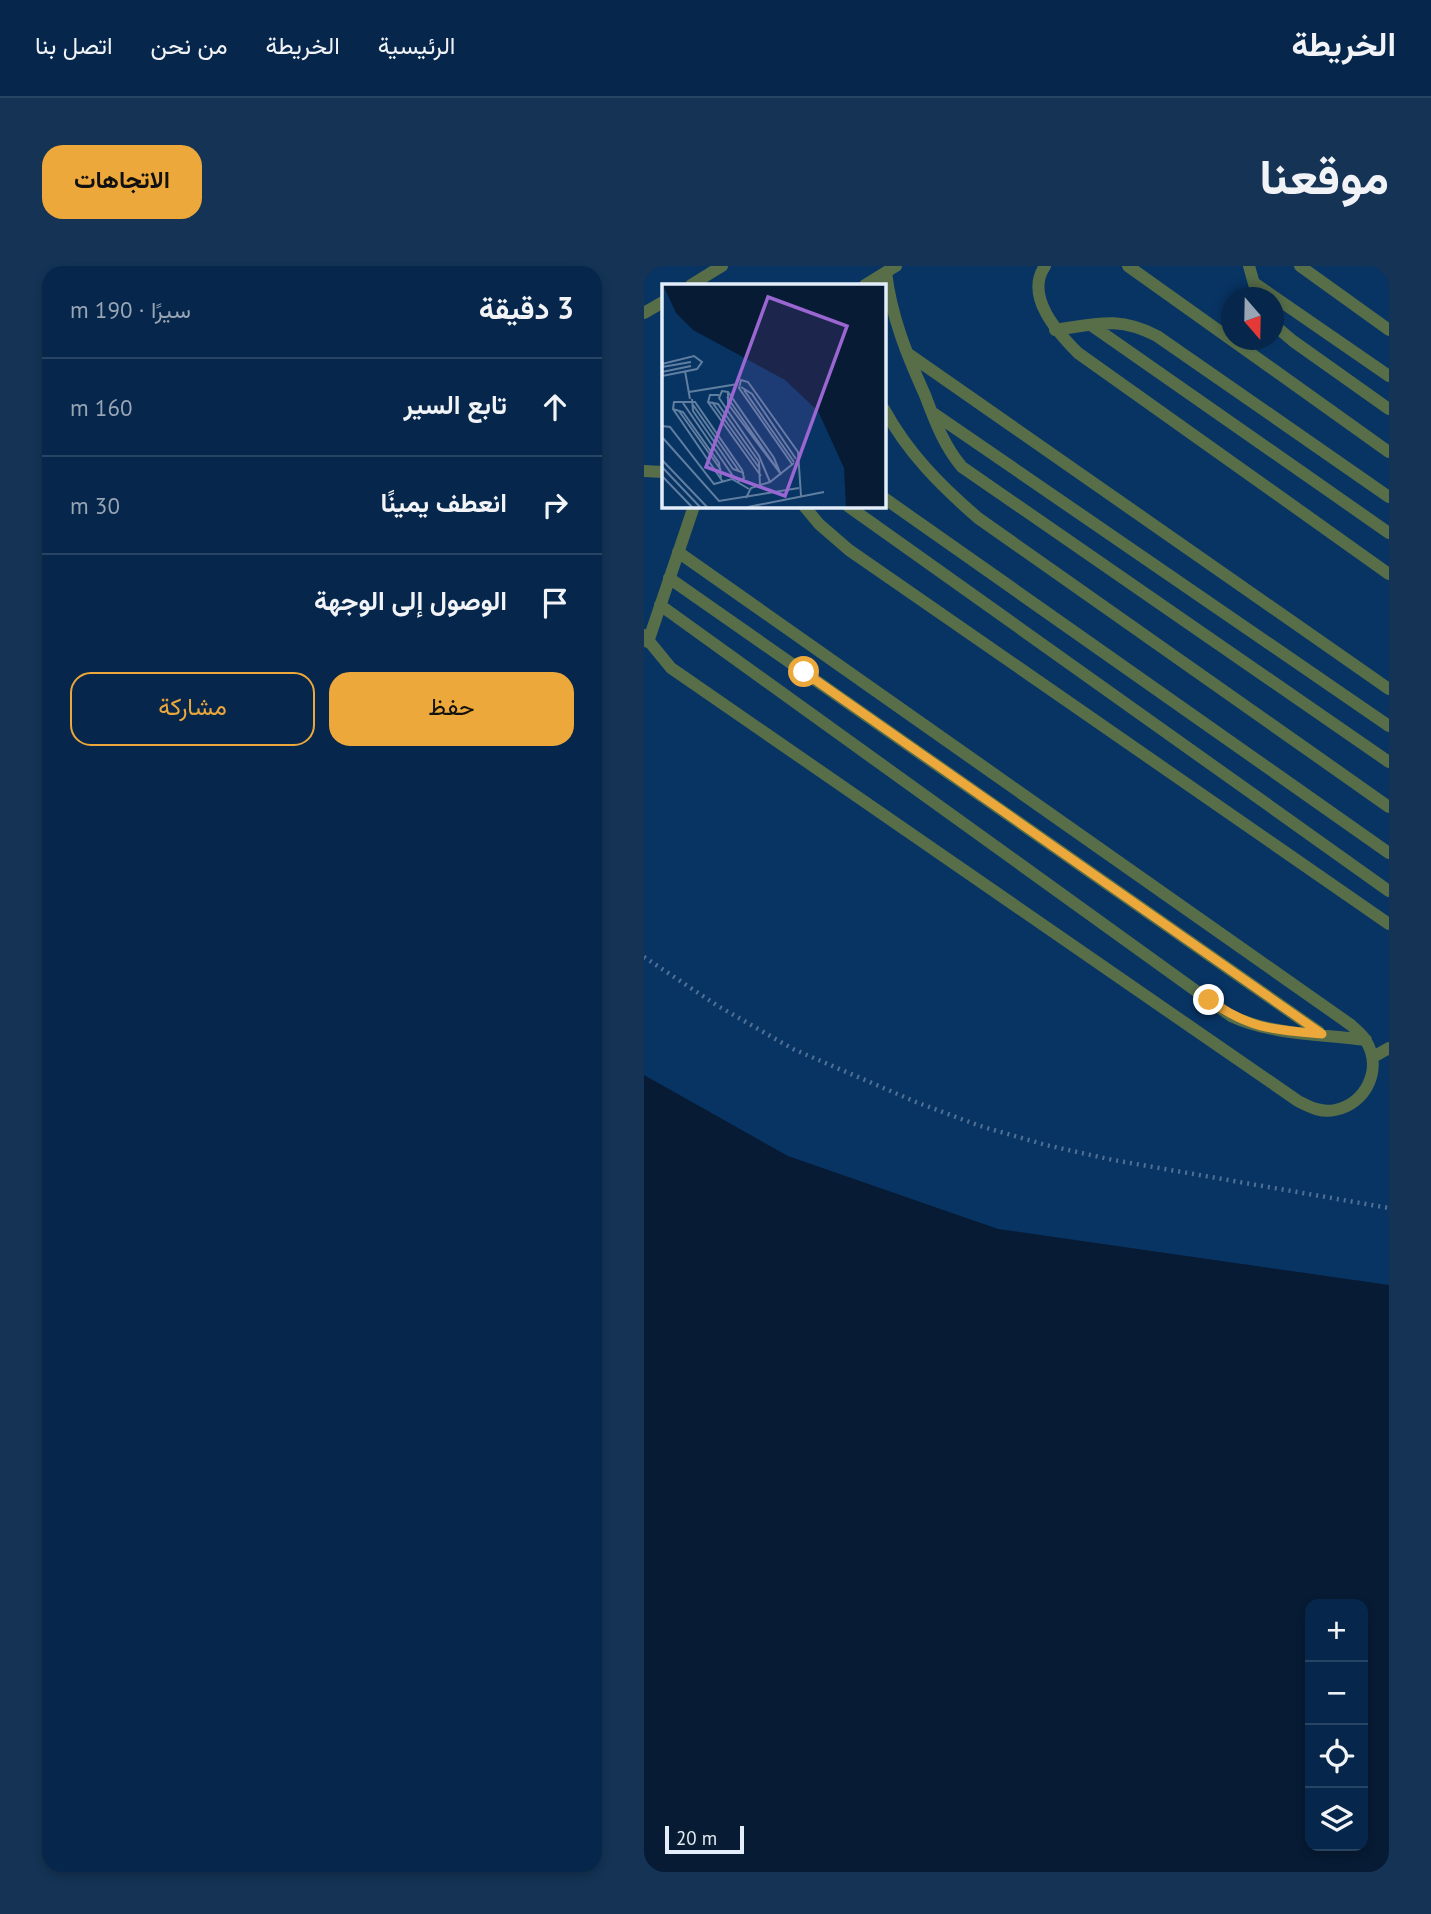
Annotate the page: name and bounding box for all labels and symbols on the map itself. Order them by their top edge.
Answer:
inset map [662,284,886,508]
north arrow [1221,287,1284,350]
route start [788,656,819,687]
route end [1193,984,1224,1015]
scale bar [665,1823,744,1855]

